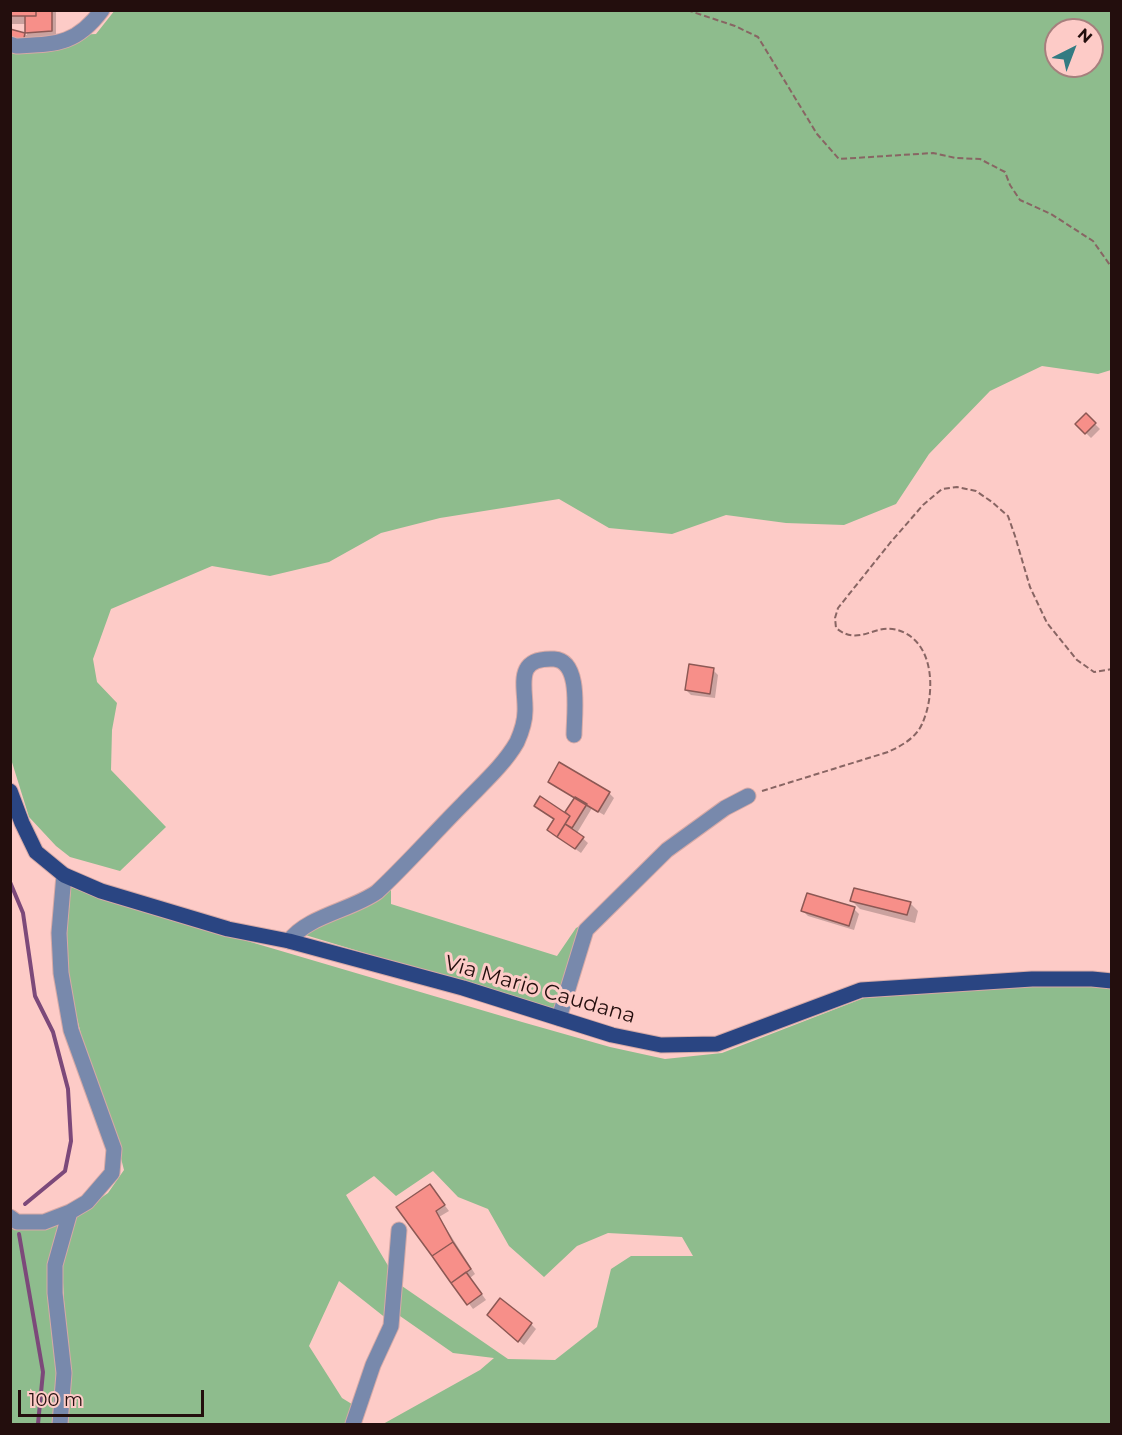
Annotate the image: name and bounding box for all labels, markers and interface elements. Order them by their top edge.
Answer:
north arrow [1044,18,1104,78]
text: N [1074,24,1096,47]
street label: Via Mario Caudana [442,951,638,1029]
scale bar [21,1378,207,1416]
text: 100 m [29,1389,83,1411]

